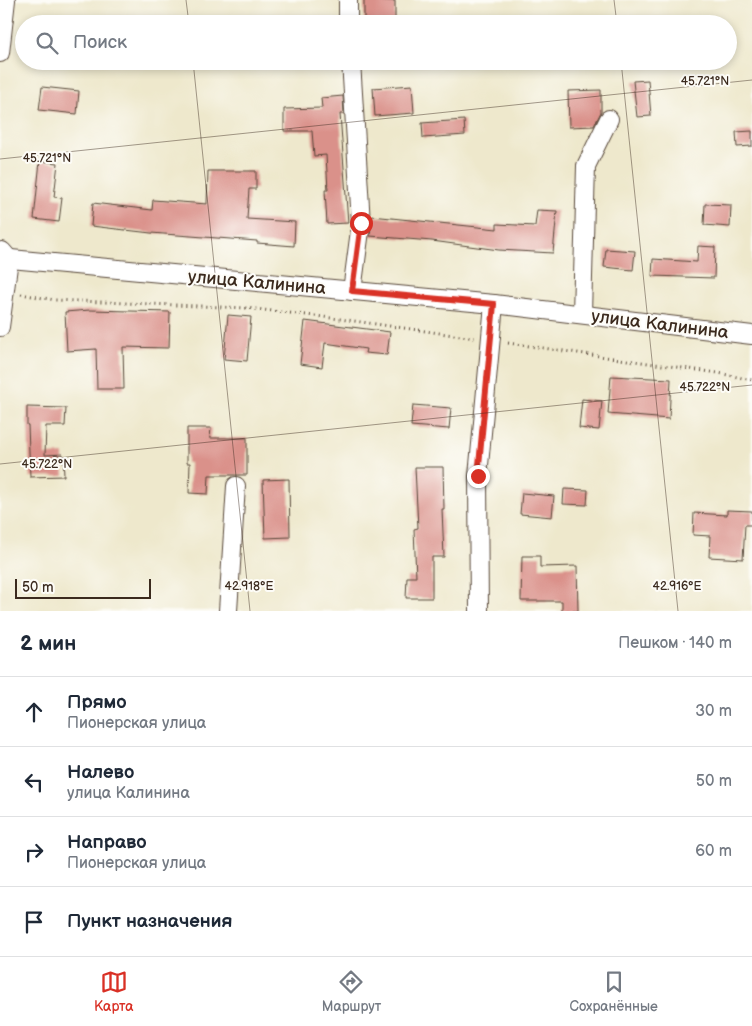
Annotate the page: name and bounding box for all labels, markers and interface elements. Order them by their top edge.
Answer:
search box [15,15,737,70]
icon: search [33,29,61,57]
text: Поиск [73,31,127,54]
text: 45.721°N [681,74,729,89]
text: 45.721°N [23,151,71,166]
route start [350,212,373,235]
street label: улица Калинина [187,266,327,299]
street label: улица Калинина [590,306,730,343]
text: 45.722°N [680,380,730,395]
text: 45.722°N [22,457,72,472]
route end [467,465,490,488]
scale bar [15,576,151,599]
text: 50 m [22,579,54,596]
text: 42.918°E [225,579,273,594]
text: 42.916°E [653,579,702,594]
text: 2 мин [20,631,76,656]
text: Пешком · 140 m [618,634,732,653]
text: Прямо [67,691,127,714]
icon: ahead [20,698,48,726]
text: 30 m [695,702,732,721]
text: Пионерская улица [67,714,206,733]
text: Налево [67,761,134,784]
icon: left [20,768,48,796]
text: 50 m [696,772,732,791]
text: улица Калинина [67,784,190,803]
text: Направо [67,831,147,854]
icon: right [20,838,48,866]
text: 60 m [695,842,732,861]
text: Пионерская улица [67,854,206,873]
icon: arrive [20,908,48,936]
text: Пункт назначения [67,910,232,933]
tab: Карта [94,968,134,1015]
tab: Маршрут [322,968,381,1015]
tab: Сохранённые [569,968,658,1015]

